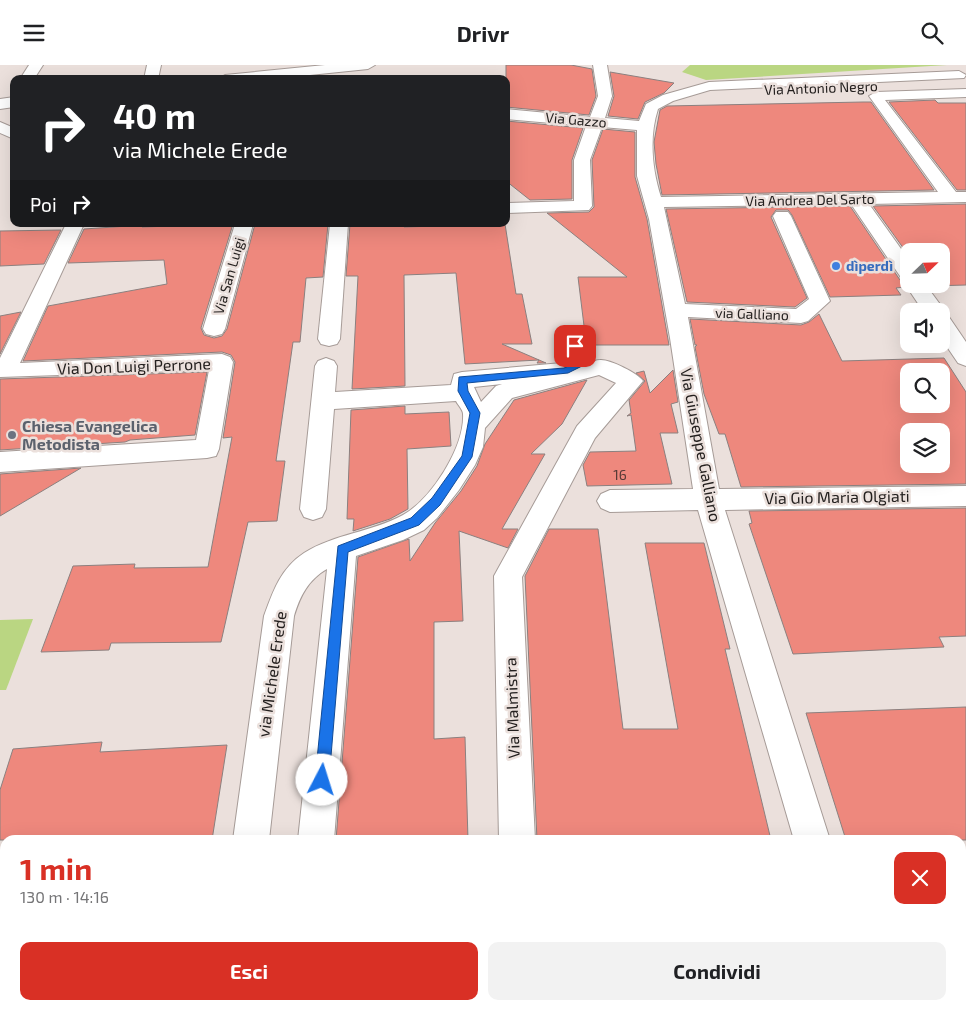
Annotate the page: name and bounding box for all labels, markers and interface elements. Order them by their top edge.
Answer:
icon: menu [20,19,48,47]
icon: search [918,19,946,47]
text: Drivr [457,20,509,46]
street label: Via Antonio Negro [764,77,878,98]
text: 40 m [113,94,196,136]
icon: right [30,95,95,160]
street label: Via Gazzo [545,108,607,131]
text: via Michele Erede [113,136,288,162]
icon: right [67,190,95,218]
street label: Via Andrea Del Sarto [745,190,875,209]
text: Poi [30,193,57,216]
street label: Via San Luigi [209,235,248,316]
north arrow [900,243,950,293]
map controls [900,243,950,473]
place label: dìperdì [846,257,893,274]
marker: dìperdì [830,260,842,272]
button: sound [900,303,950,353]
street label: via Galliano [715,304,789,323]
pin [554,325,596,367]
icon: arrive [561,332,589,360]
street label: Via Don Luigi Perrone [57,353,211,378]
button: search [900,363,950,413]
street label: Via Giuseppe Galliano [677,366,726,523]
place label: Chiesa Evangelica Metodista [22,416,158,453]
button: layers [900,423,950,473]
marker: Chiesa Evangelica Metodista [6,429,18,441]
house number: 16 [613,466,627,483]
street label: Via Gio Maria Olgiati [764,486,910,507]
street label: via Michele Erede [253,610,290,738]
street label: Via Malmistra [500,657,523,759]
position arrow [295,753,347,805]
text: 1 min [20,850,92,886]
button: close [894,852,946,904]
text: 130 m · 14:16 [20,887,109,906]
button: Esci [20,942,478,1000]
button: Condividi [488,942,946,1000]

